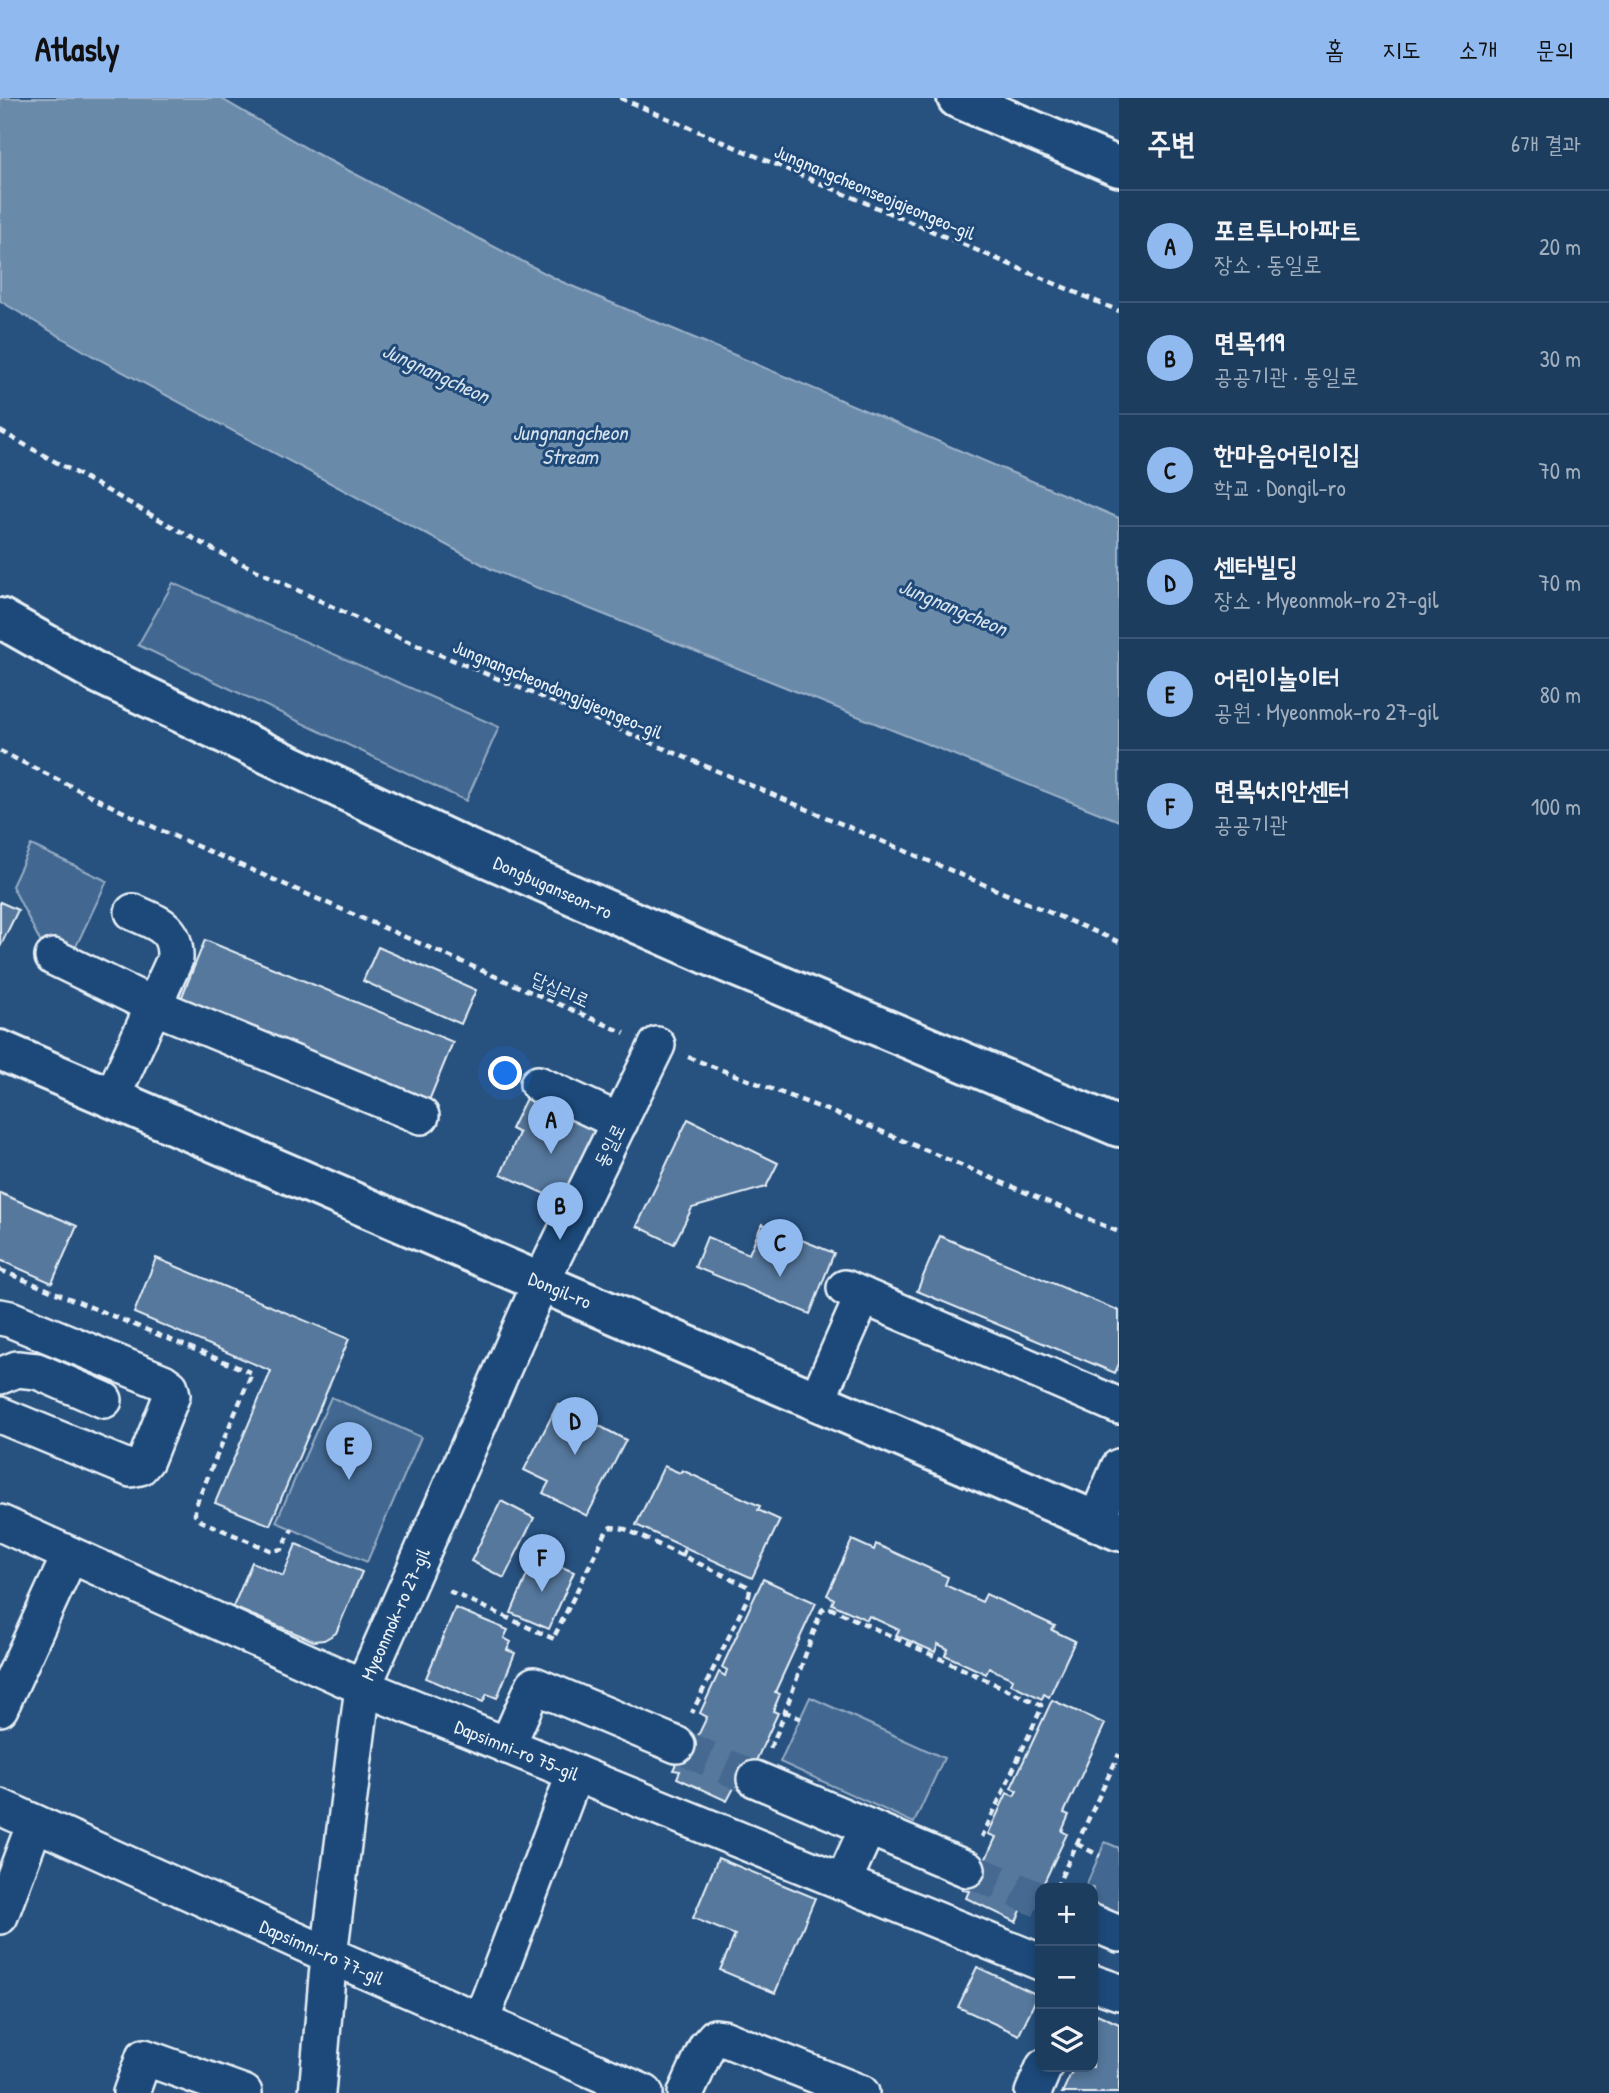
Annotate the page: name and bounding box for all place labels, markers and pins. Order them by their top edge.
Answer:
pin: A [528,1096,574,1154]
pin: B [537,1182,583,1240]
pin: C [757,1219,803,1277]
pin: D [552,1397,598,1455]
pin: E [326,1422,372,1480]
pin: F [519,1534,565,1592]

